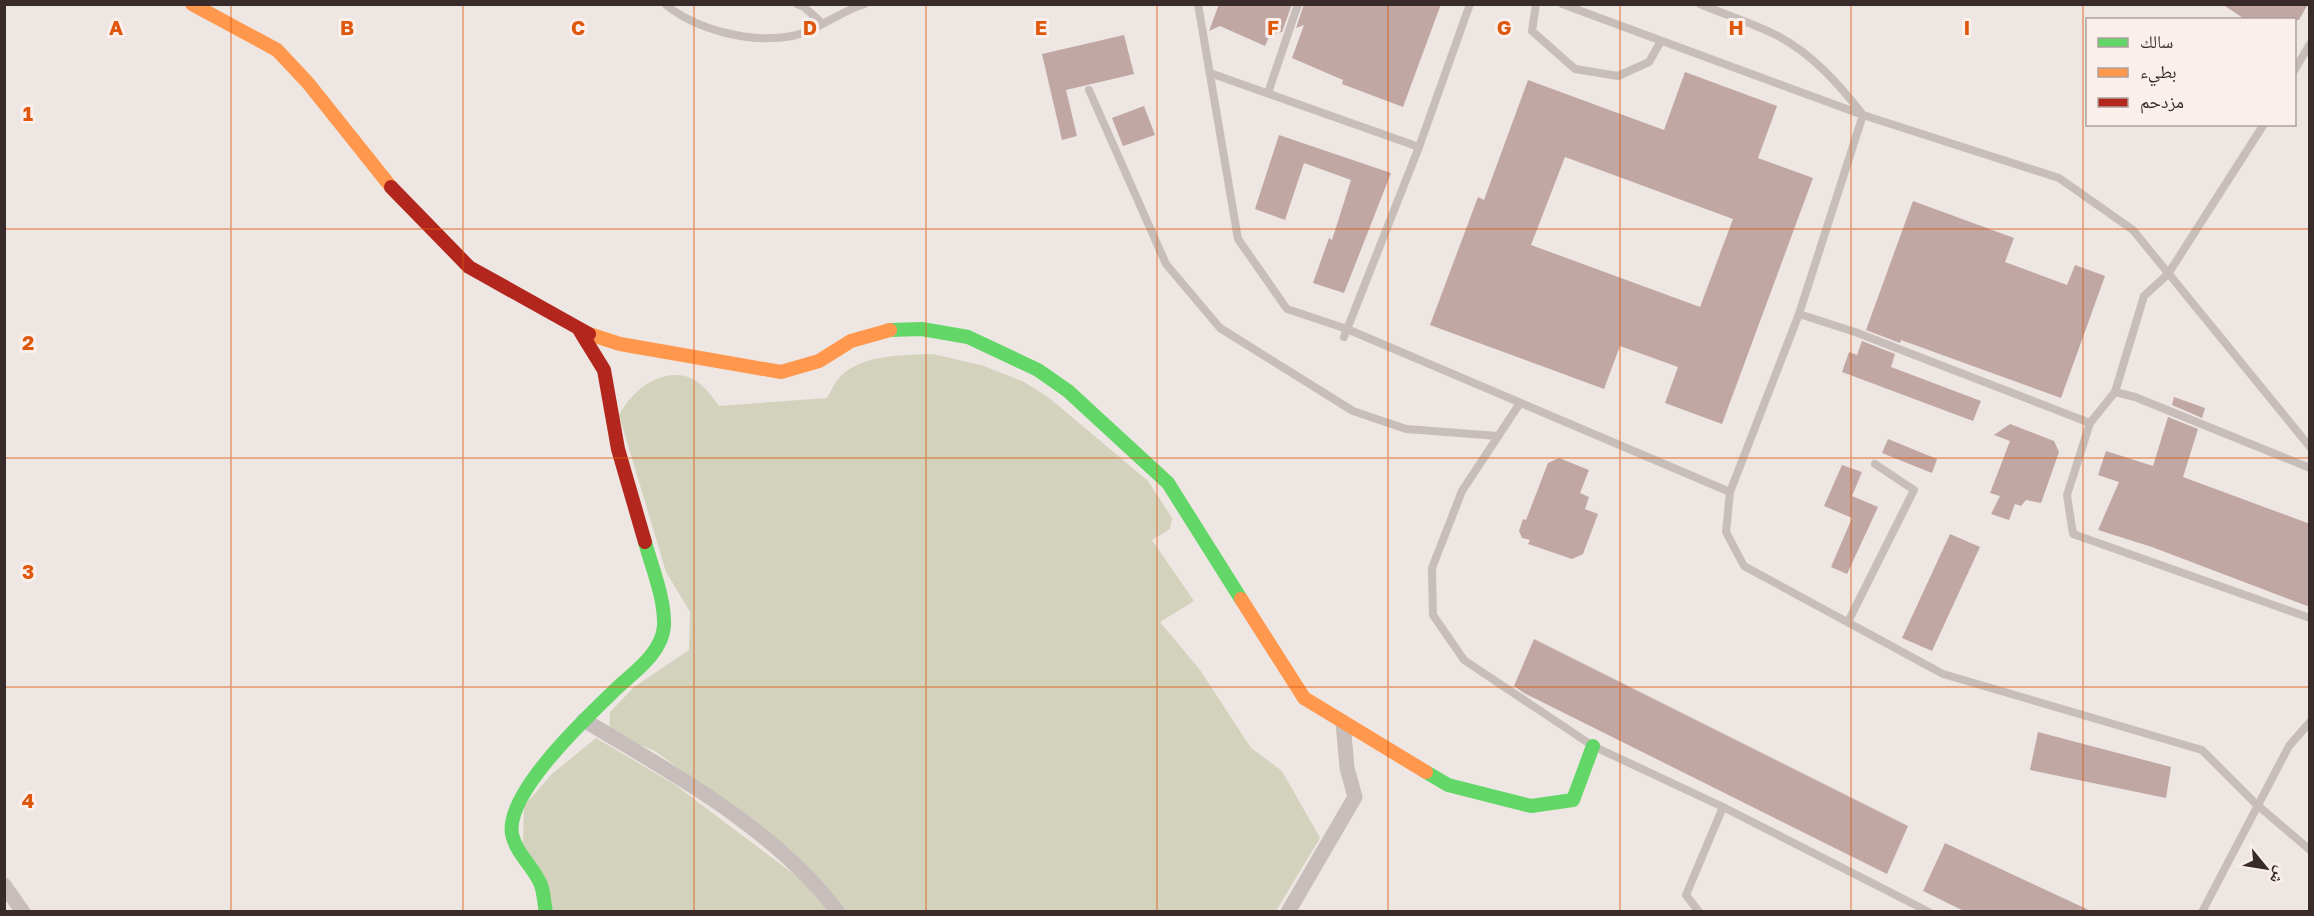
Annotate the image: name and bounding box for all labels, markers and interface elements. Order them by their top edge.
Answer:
text: A [109,15,123,39]
text: B [340,15,354,39]
text: C [571,15,585,39]
text: D [803,15,817,39]
text: E [1035,15,1047,39]
text: F [1267,15,1279,39]
text: G [1497,15,1511,39]
text: H [1728,15,1744,39]
text: I [1964,15,1970,39]
legend [2086,18,2296,126]
text: سالك [2140,30,2173,52]
text: بطيء [2140,60,2177,87]
text: مزدحم [2140,90,2184,114]
text: 1 [23,101,33,125]
text: 2 [22,330,34,354]
text: 3 [22,559,34,583]
text: 4 [22,788,34,812]
north arrow [2236,838,2296,898]
text: ش [2266,863,2292,888]

